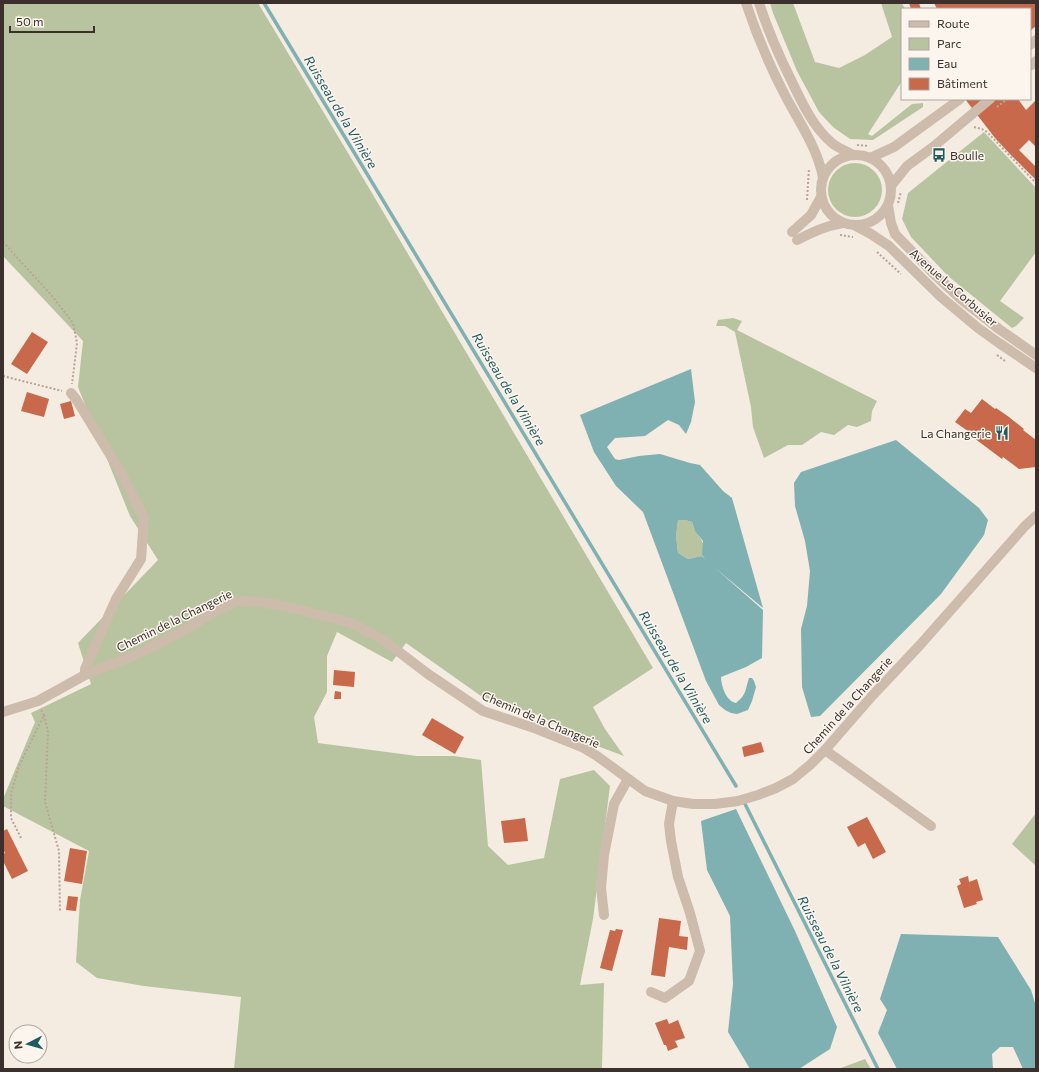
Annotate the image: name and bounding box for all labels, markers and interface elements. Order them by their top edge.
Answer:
scale bar [10,8,94,34]
legend [901,8,1031,100]
text: 50 m [16,14,44,28]
text: Route [937,16,970,30]
text: Parc [937,36,961,50]
water label: Ruisseau de la Vilnière [301,53,381,172]
text: Eau [937,56,957,70]
text: Bâtiment [937,76,988,90]
bus stop icon: Boulle [931,147,947,163]
place label: Boulle [950,148,984,162]
street label: Avenue Le Corbusier [907,245,1001,329]
water label: Ruisseau de la Vilnière [469,330,549,449]
restaurant icon: La Changerie [994,425,1010,441]
place label: La Changerie [920,426,991,440]
street label: Chemin de la Changerie [114,586,234,654]
water label: Ruisseau de la Vilnière [636,608,716,727]
street label: Chemin de la Changerie [799,653,895,757]
street label: Chemin de la Changerie [480,688,602,750]
water label: Ruisseau de la Vilnière [795,893,867,1015]
north arrow [8,1024,48,1064]
text: N [11,1040,24,1050]

